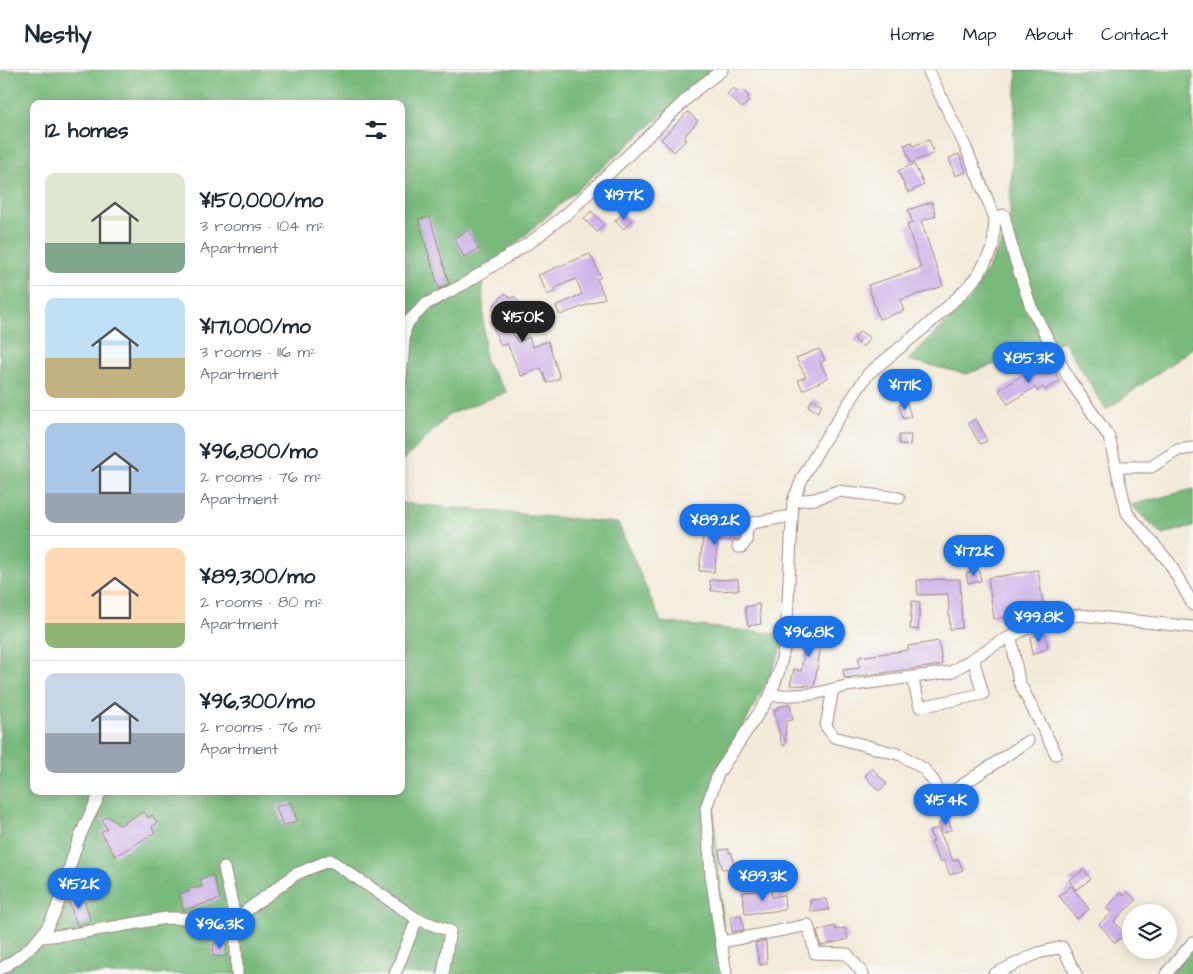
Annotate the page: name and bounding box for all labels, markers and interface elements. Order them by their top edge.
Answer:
text: Nestly [25,18,92,52]
text: Home [890,22,935,47]
text: Map [963,22,997,47]
text: About [1025,22,1073,47]
text: Contact [1101,22,1168,47]
text: 12 homes [45,116,129,145]
icon: filters [362,116,390,144]
pin: ¥197K [589,178,659,221]
text: ¥197K [604,184,644,206]
text: ¥150,000/mo [200,186,323,215]
icon: home [85,193,145,253]
text: 3 rooms · 104 m² [200,215,325,237]
text: Apartment [200,237,278,259]
pin: ¥150K [488,300,558,343]
text: ¥150K [502,306,544,328]
text: ¥171,000/mo [200,312,311,341]
icon: home [85,318,145,378]
text: 3 rooms · 116 m² [200,341,316,363]
pin: ¥85.3K [988,342,1070,384]
text: ¥85.3K [1004,347,1054,369]
text: Apartment [200,363,278,385]
pin: ¥171K [870,368,940,411]
text: ¥171K [889,374,921,396]
text: ¥96,800/mo [200,437,318,466]
icon: home [85,443,145,503]
text: 2 rooms · 76 m² [200,466,323,488]
text: Apartment [200,488,278,510]
pin: ¥89.2K [674,504,756,546]
text: ¥89.2K [690,509,740,531]
pin: ¥172K [939,534,1009,577]
text: ¥172K [954,540,994,562]
text: ¥89,300/mo [200,562,315,591]
icon: home [85,568,145,628]
text: 2 rooms · 80 m² [200,591,323,613]
pin: ¥99.8K [998,600,1080,643]
text: ¥99.8K [1014,606,1064,628]
text: Apartment [200,613,278,635]
pin: ¥96.8K [768,616,850,658]
text: ¥96.8K [784,621,834,643]
text: ¥96,300/mo [200,687,315,716]
icon: home [85,693,145,753]
text: 2 rooms · 76 m² [200,716,323,738]
text: Apartment [200,738,278,760]
pin: ¥154K [911,784,981,826]
text: ¥154K [925,789,967,811]
pin: ¥89.3K [722,860,804,902]
text: ¥89.3K [739,865,787,887]
pin: ¥152K [44,868,114,910]
text: ¥152K [59,873,99,895]
map controls [1122,904,1177,959]
button: layers [1122,904,1177,959]
pin: ¥96.3K [179,908,261,950]
text: ¥96.3K [196,913,244,935]

